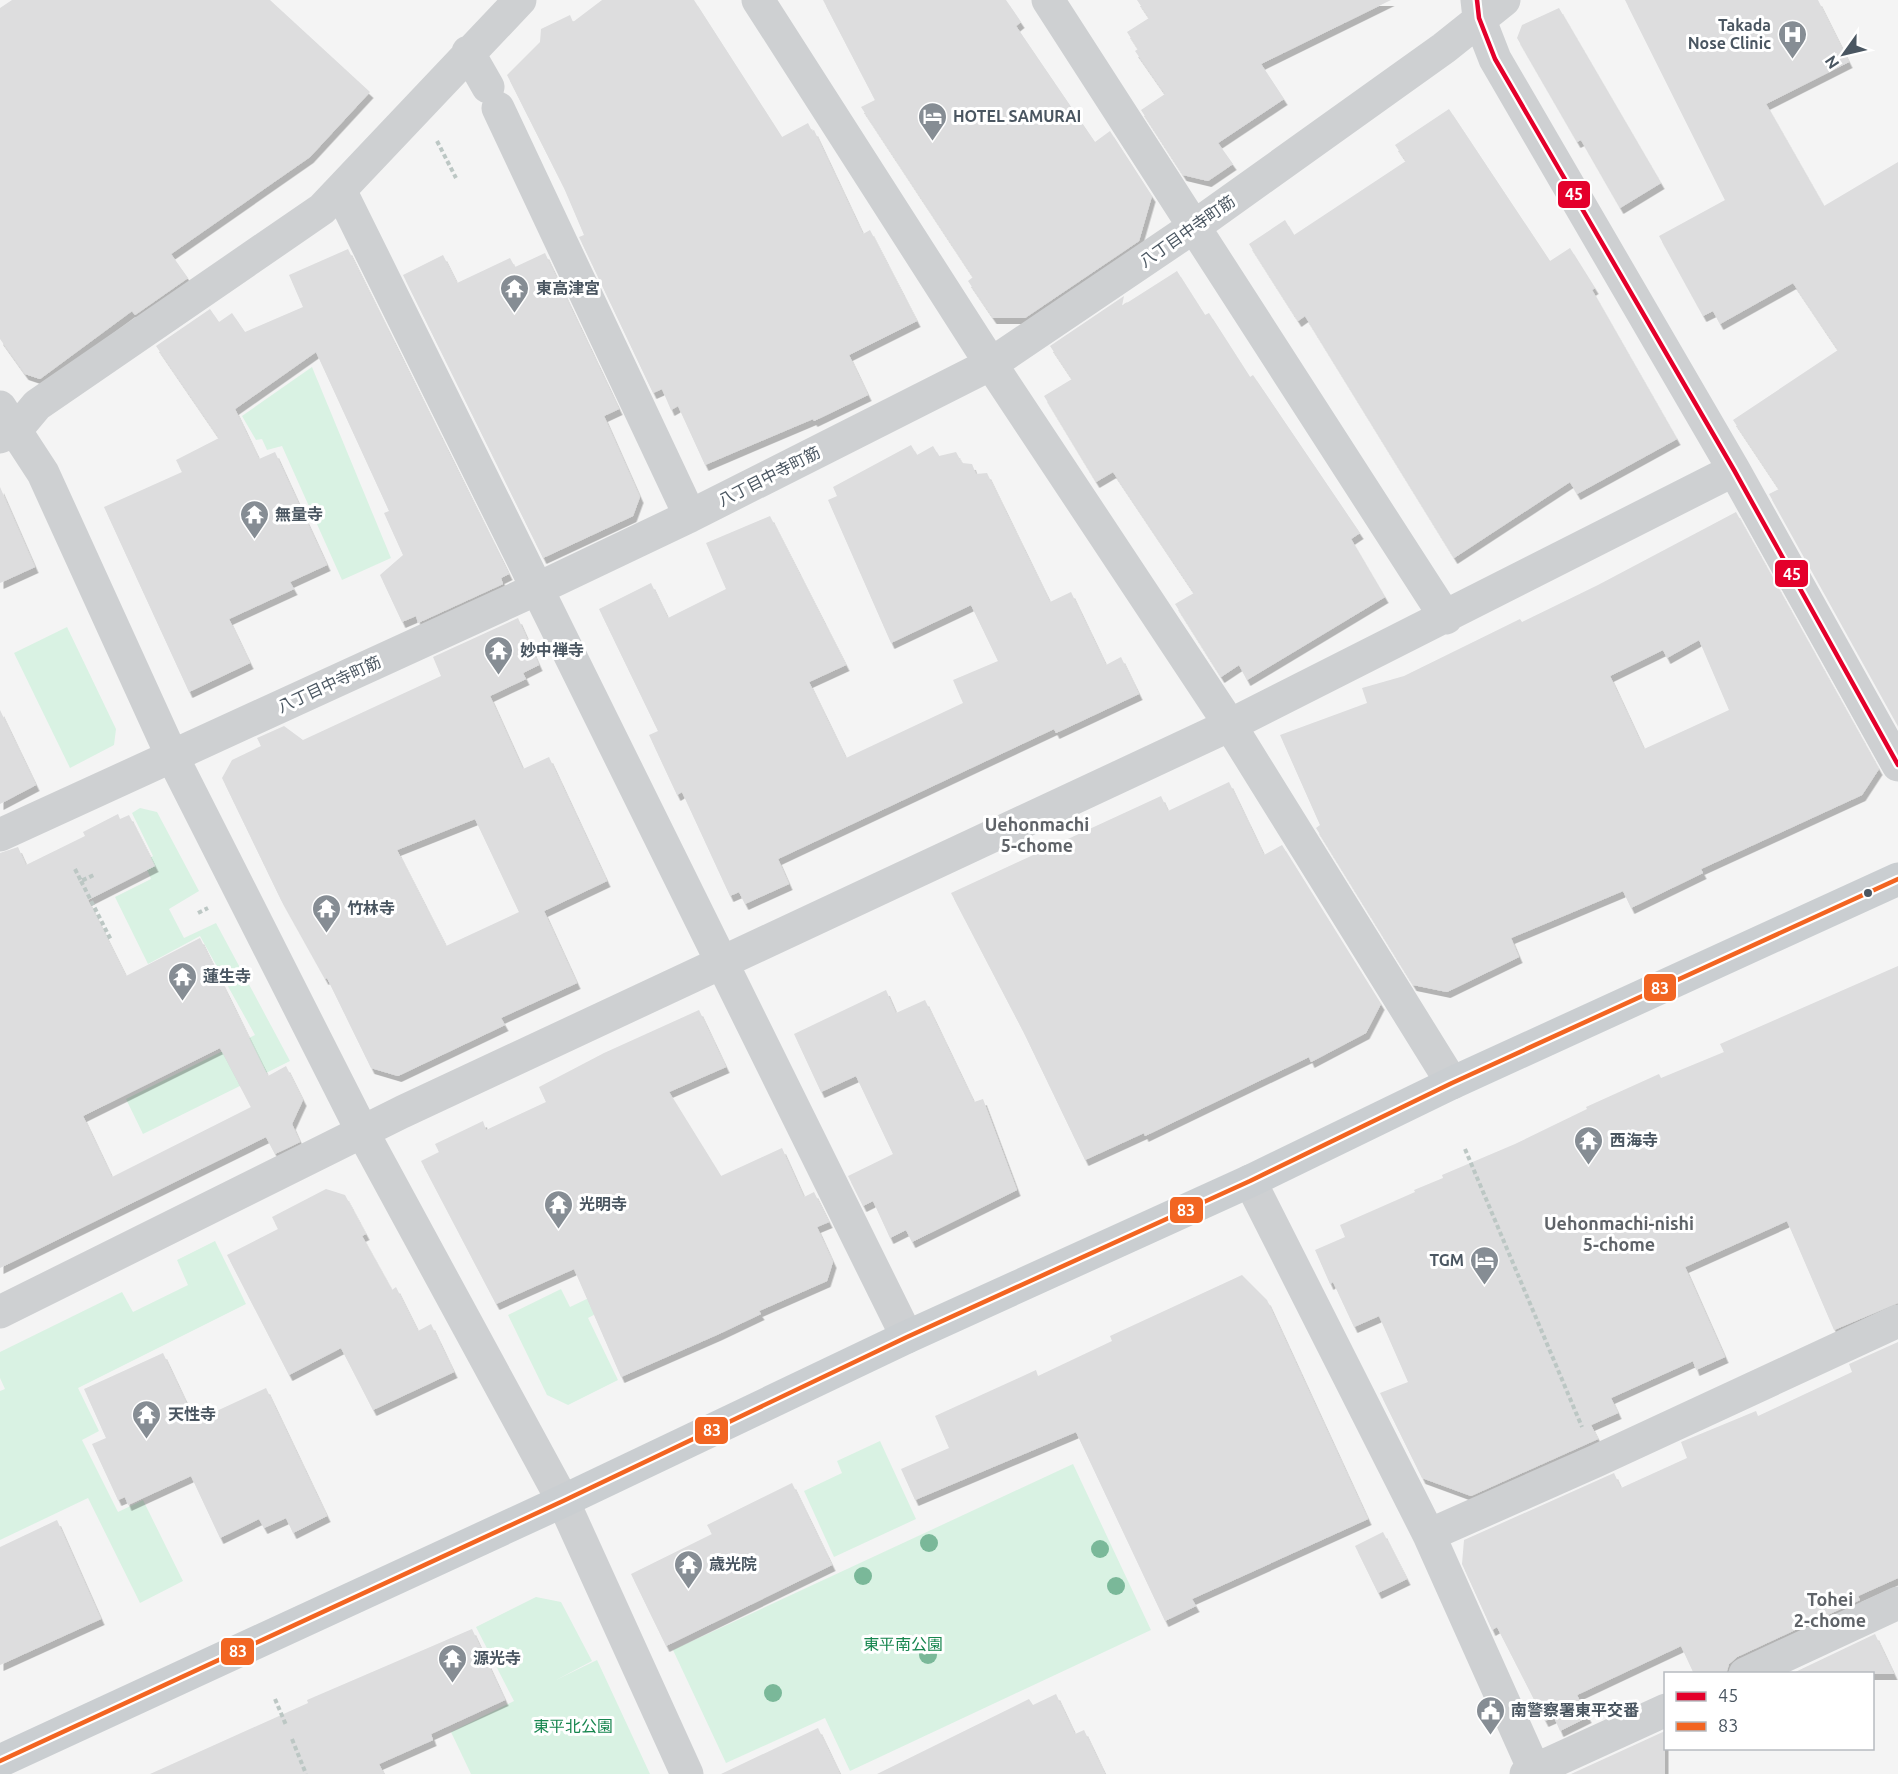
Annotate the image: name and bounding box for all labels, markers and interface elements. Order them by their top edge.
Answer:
place label: Takada Nose Clinic [1688,16,1771,52]
hospital icon: Takada Nose Clinic [1776,18,1808,60]
north arrow [1814,24,1874,84]
text: N [1821,52,1842,72]
hotel icon: HOTEL SAMURAI [916,100,948,142]
place label: HOTEL SAMURAI [953,107,1081,125]
line badge: 45 [1557,180,1591,209]
text: 45 [1565,185,1583,203]
street label: 八丁目中寺町筋 [1136,192,1238,270]
temple icon: 東高津宮 [499,272,531,314]
place label: 東高津宮 [536,279,600,297]
street label: 八丁目中寺町筋 [715,443,823,509]
temple icon: 無量寺 [238,498,270,540]
place label: 無量寺 [275,505,323,523]
line badge: 45 [1774,559,1809,588]
text: 45 [1783,565,1801,583]
temple icon: 妙中禅寺 [483,634,515,676]
place label: 妙中禅寺 [520,641,584,659]
street label: 八丁目中寺町筋 [274,652,384,716]
district label: Uehonmachi 5-chome [985,814,1089,855]
unlabelled marker [1862,887,1874,899]
temple icon: 竹林寺 [310,892,342,934]
place label: 竹林寺 [347,899,395,917]
temple icon: 蓮生寺 [166,960,198,1002]
place label: 蓮生寺 [203,967,251,985]
line badge: 83 [1643,973,1677,1002]
text: 83 [1651,979,1669,997]
temple icon: 西海寺 [1573,1124,1605,1166]
place label: 西海寺 [1610,1131,1658,1149]
temple icon: 光明寺 [542,1188,574,1230]
place label: 光明寺 [579,1195,627,1213]
line badge: 83 [1169,1196,1204,1224]
text: 83 [1177,1201,1195,1219]
district label: Uehonmachi-nishi 5-chome [1544,1213,1694,1254]
hotel icon: TGM [1469,1244,1501,1286]
place label: TGM [1429,1251,1464,1269]
temple icon: 天性寺 [131,1398,163,1440]
place label: 天性寺 [168,1405,216,1423]
line badge: 83 [694,1416,729,1445]
text: 83 [703,1421,721,1439]
temple icon: 歳光院 [672,1548,704,1590]
place label: 歳光院 [709,1555,757,1573]
district label: Tohei 2-chome [1794,1589,1866,1630]
park label: 東平南公園 [863,1635,943,1653]
line badge: 83 [220,1637,255,1666]
text: 83 [229,1642,247,1660]
temple icon: 源光寺 [436,1642,468,1684]
place label: 源光寺 [473,1649,521,1667]
legend [1664,1672,1874,1750]
text: 45 [1718,1685,1738,1705]
public building icon: 南警察署東平交番 [1474,1694,1506,1736]
place label: 南警察署東平交番 [1511,1701,1639,1719]
text: 83 [1718,1715,1738,1735]
park label: 東平北公園 [533,1717,613,1735]

